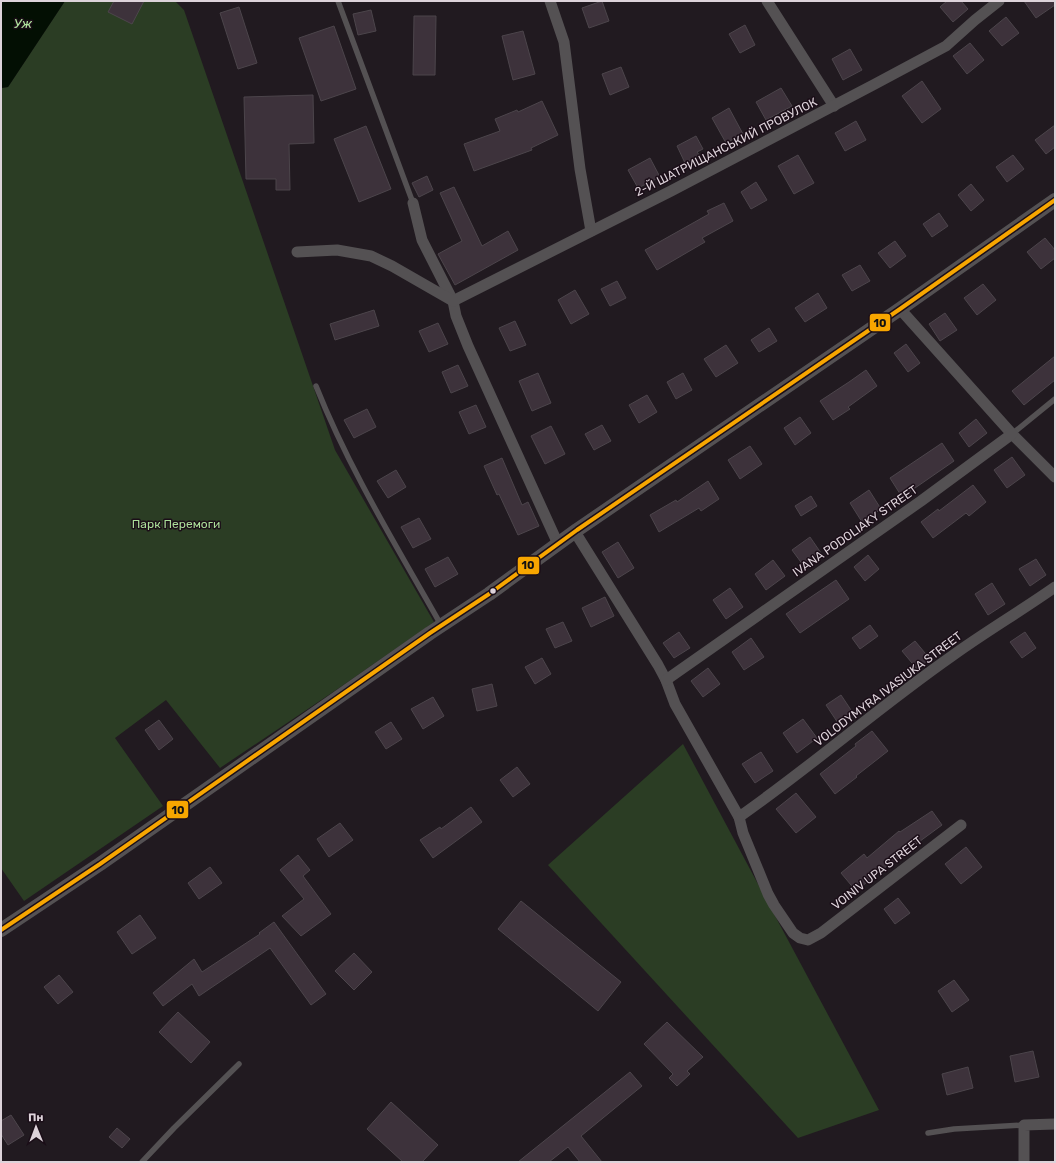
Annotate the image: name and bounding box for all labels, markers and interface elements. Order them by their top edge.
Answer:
water label: Уж [14,16,33,31]
street label: 2-Й ШАТРИЩАНСЬКИЙ ПРОВУЛОК [632,95,820,199]
line badge: 10 [869,313,891,332]
text: 10 [874,317,886,330]
street label: IVANA PODOLIAKY STREET [790,482,920,580]
park label: Парк Перемоги [132,517,220,531]
line badge: 10 [517,556,540,575]
text: 10 [522,559,534,572]
unlabelled marker [488,586,498,596]
street label: VOLODYMYRA IVASIUKA STREET [811,629,965,749]
line badge: 10 [166,800,189,819]
text: 10 [172,804,184,817]
street label: VOINIV UPA STREET [829,833,925,913]
north arrow [16,1107,56,1147]
text: Пн [28,1111,44,1124]

